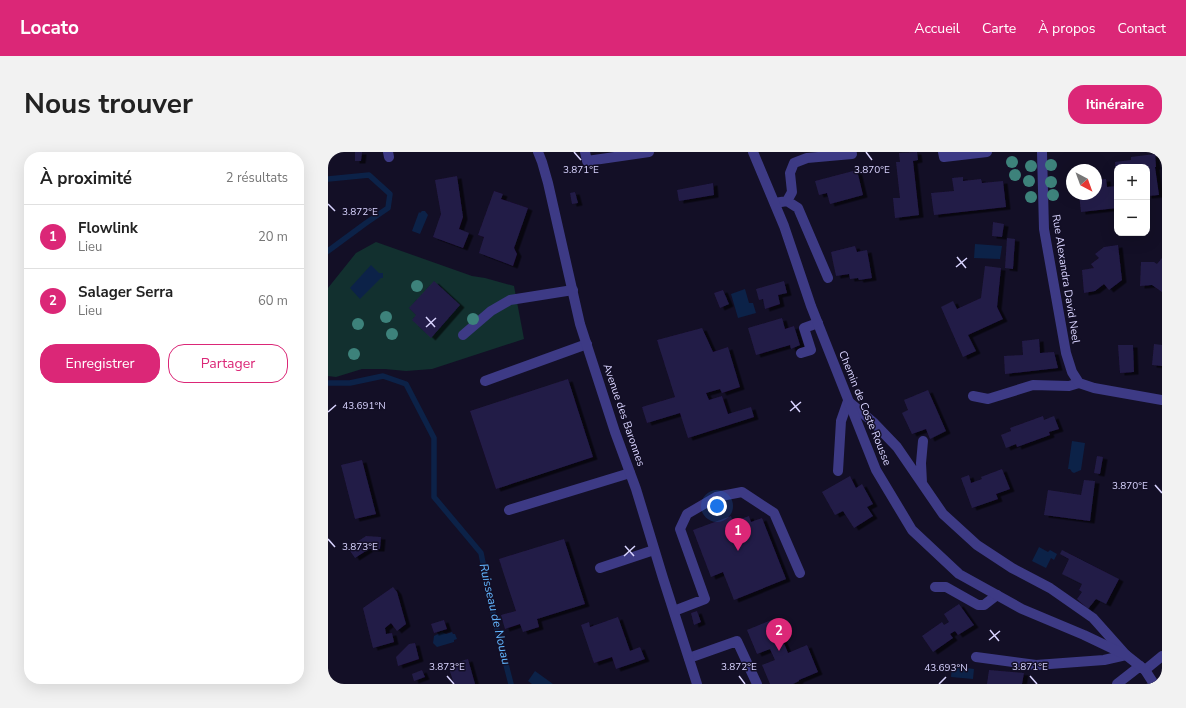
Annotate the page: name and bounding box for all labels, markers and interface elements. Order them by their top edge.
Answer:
text: Locato [20,15,79,41]
text: Accueil [914,19,960,38]
text: Carte [982,19,1016,38]
text: À propos [1038,19,1096,38]
text: Contact [1118,19,1166,38]
text: Nous trouver [24,85,193,123]
button: Itinéraire [1068,85,1162,124]
text: 3.871°E [563,163,599,177]
text: 3.870°E [854,163,890,177]
north arrow [1066,164,1102,200]
map controls [1114,164,1150,236]
button: + [1114,164,1150,200]
text: À proximité [40,167,132,190]
text: 2 résultats [226,169,288,187]
button: − [1114,200,1150,236]
text: 3.872°E [342,205,378,219]
street label: Rue Alexandra David Neel [1048,213,1084,345]
text: Flowlink [78,218,138,238]
text: 1 [49,228,57,246]
text: 20 m [258,228,288,246]
text: Lieu [78,238,102,256]
text: Salager Serra [78,282,173,302]
text: 2 [49,292,57,310]
text: 60 m [258,292,288,310]
text: Lieu [78,302,102,320]
button: Enregistrer [40,344,160,383]
button: Partager [168,344,288,383]
street label: Chemin de Coste Rousse [835,348,895,468]
street label: Avenue des Baronnes [599,362,649,468]
text: 43.691°N [342,399,386,413]
text: 3.870°E [1112,479,1148,493]
your location [707,496,727,516]
pin: 1 [725,518,751,551]
text: 3.873°E [342,540,378,554]
water label: Ruisseau de Nouau [476,562,514,666]
pin: 2 [766,618,792,651]
text: 3.873°E [429,660,465,674]
text: 3.872°E [721,660,757,674]
text: 3.871°E [1012,660,1048,674]
text: 43.693°N [924,661,968,675]

